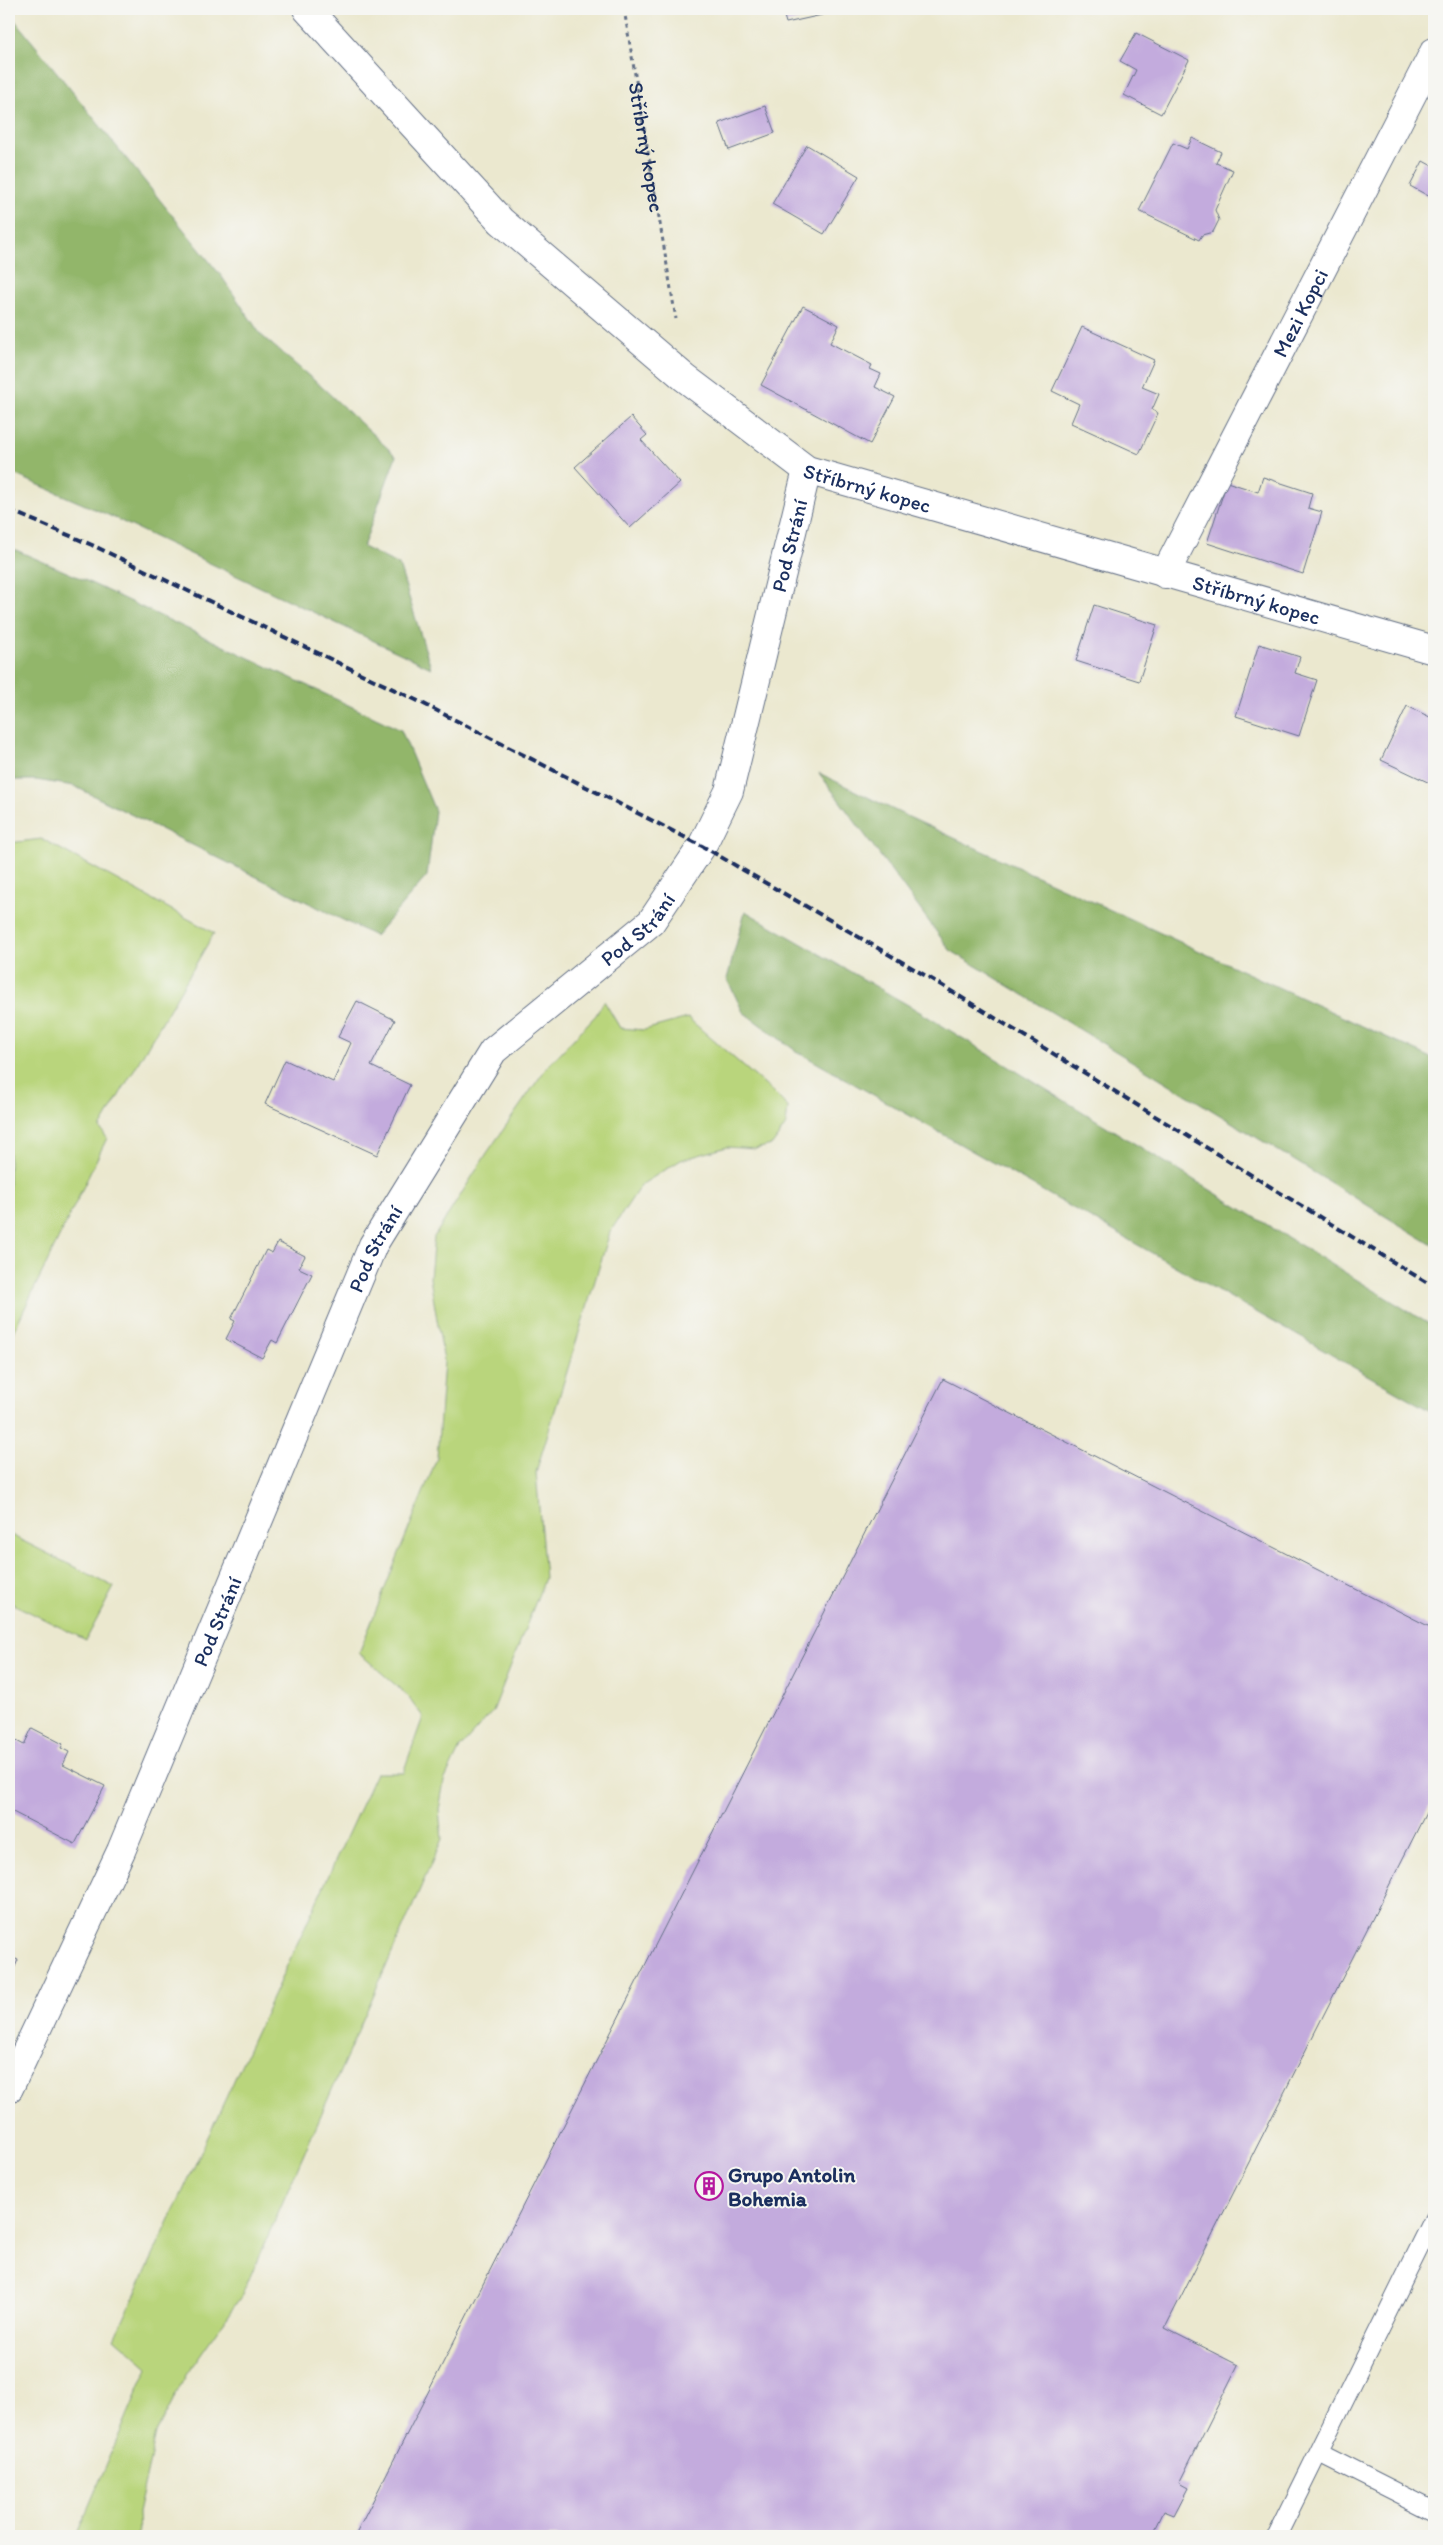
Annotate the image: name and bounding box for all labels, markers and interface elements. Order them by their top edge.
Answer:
street label: Stříbrný kopec [624,80,670,214]
street label: Mezi Kopci [1267,264,1333,361]
street label: Stříbrný kopec [801,457,934,518]
street label: Pod Strání [765,496,812,594]
street label: Stříbrný kopec [1190,569,1324,629]
street label: Pod Strání [595,887,680,971]
street label: Pod Strání [342,1200,408,1296]
street label: Pod Strání [187,1572,247,1670]
place label: Grupo Antolin Bohemia [728,2162,855,2211]
building icon: Grupo Antolin Bohemia [694,2171,724,2201]

